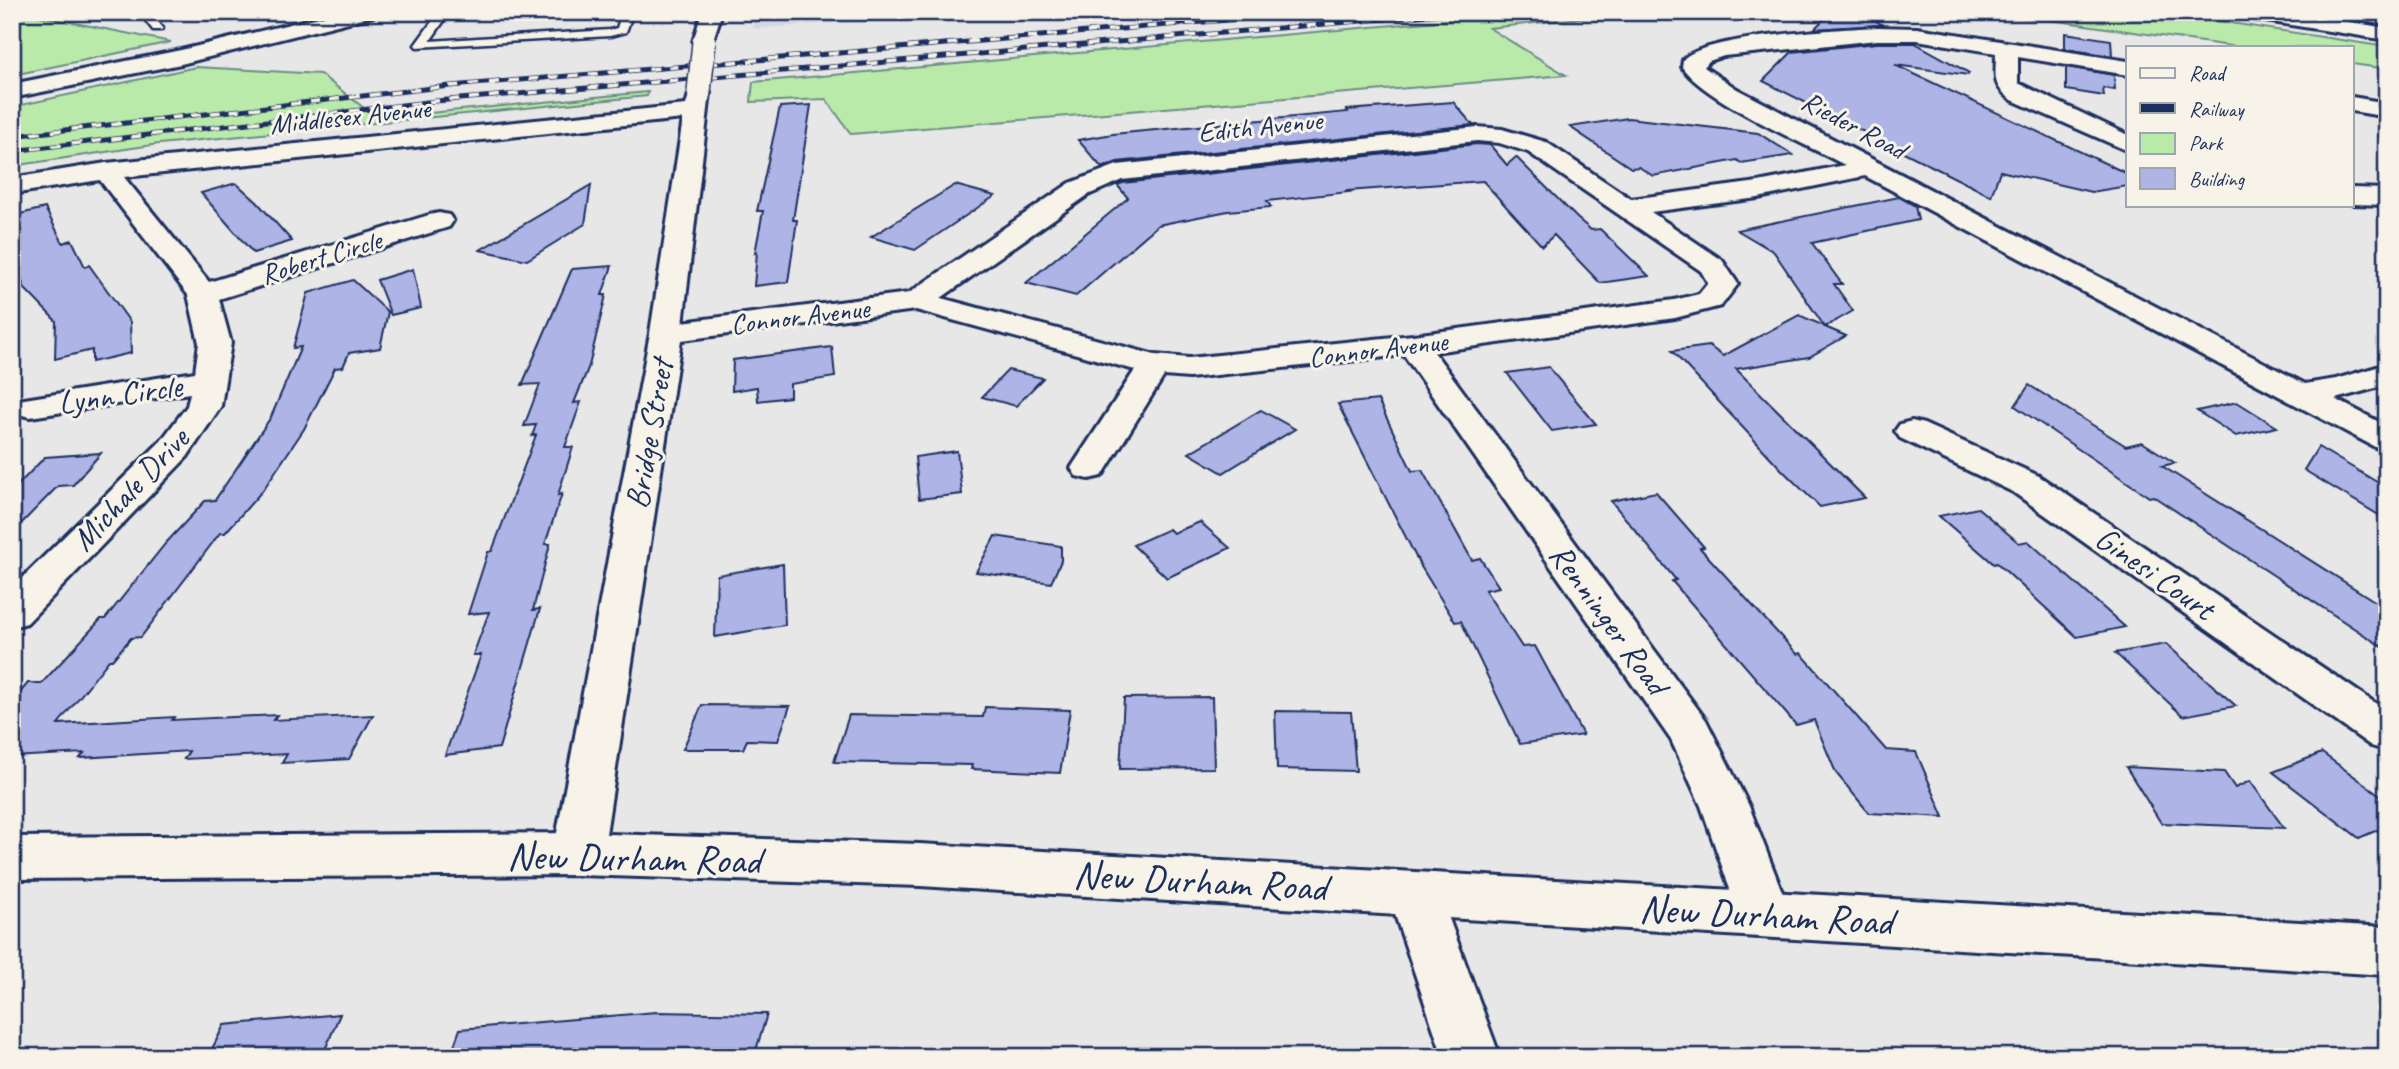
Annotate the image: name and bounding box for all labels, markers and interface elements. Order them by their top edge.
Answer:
legend [2126,46,2354,206]
text: Road [2189,60,2228,86]
street label: Rieder Road [1796,83,1916,169]
street label: Middlesex Avenue [268,90,434,142]
text: Railway [2189,96,2245,122]
street label: Edith Avenue [1196,102,1326,150]
text: Park [2189,130,2224,156]
text: Building [2189,166,2246,192]
street label: Robert Circle [256,222,387,292]
street label: Connor Avenue [729,290,873,342]
street label: Connor Avenue [1307,323,1451,375]
street label: Bridge Street [615,352,683,512]
street label: Lynn Circle [56,364,187,423]
street label: Michale Drive [62,417,199,560]
street label: Ginesi Court [2087,517,2225,631]
street label: Renninger Road [1540,535,1681,707]
street label: New Durham Road [507,831,768,885]
street label: New Durham Road [1072,849,1334,913]
street label: New Durham Road [1638,883,1900,947]

